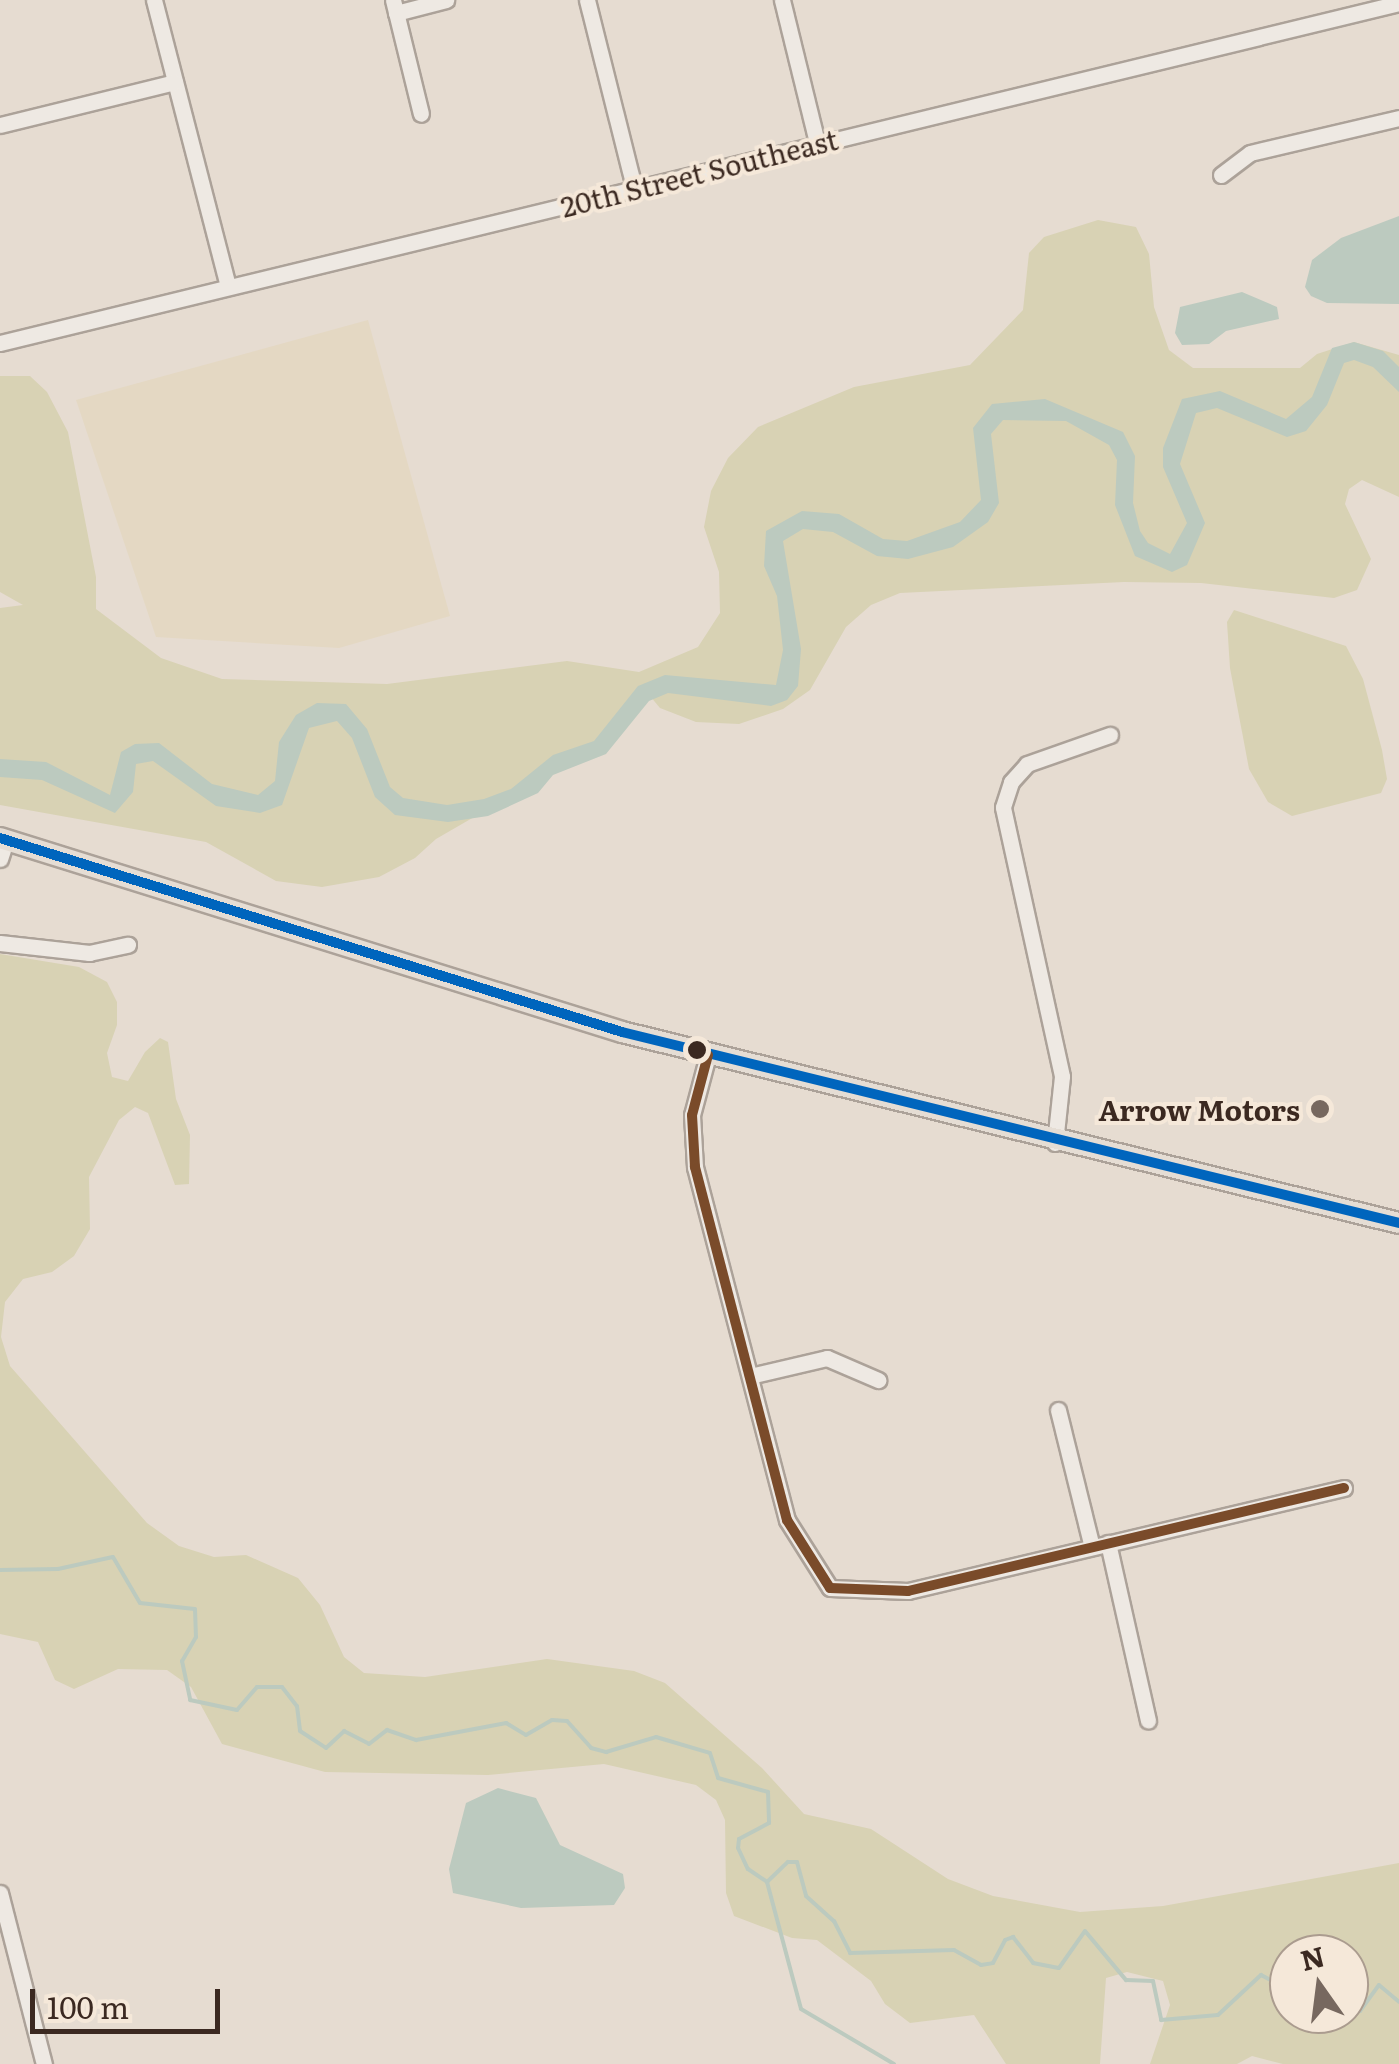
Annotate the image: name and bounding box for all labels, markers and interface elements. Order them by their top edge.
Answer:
street label: 20th Street Southeast [557,121,841,223]
unlabelled marker [687,1040,707,1060]
place label: Arrow Motors [1099,1092,1300,1126]
marker: Arrow Motors [1309,1098,1331,1120]
north arrow [1269,1934,1369,2034]
text: N [1296,1934,1329,1980]
scale bar [35,1969,225,2031]
text: 100 m [47,1984,129,2028]

